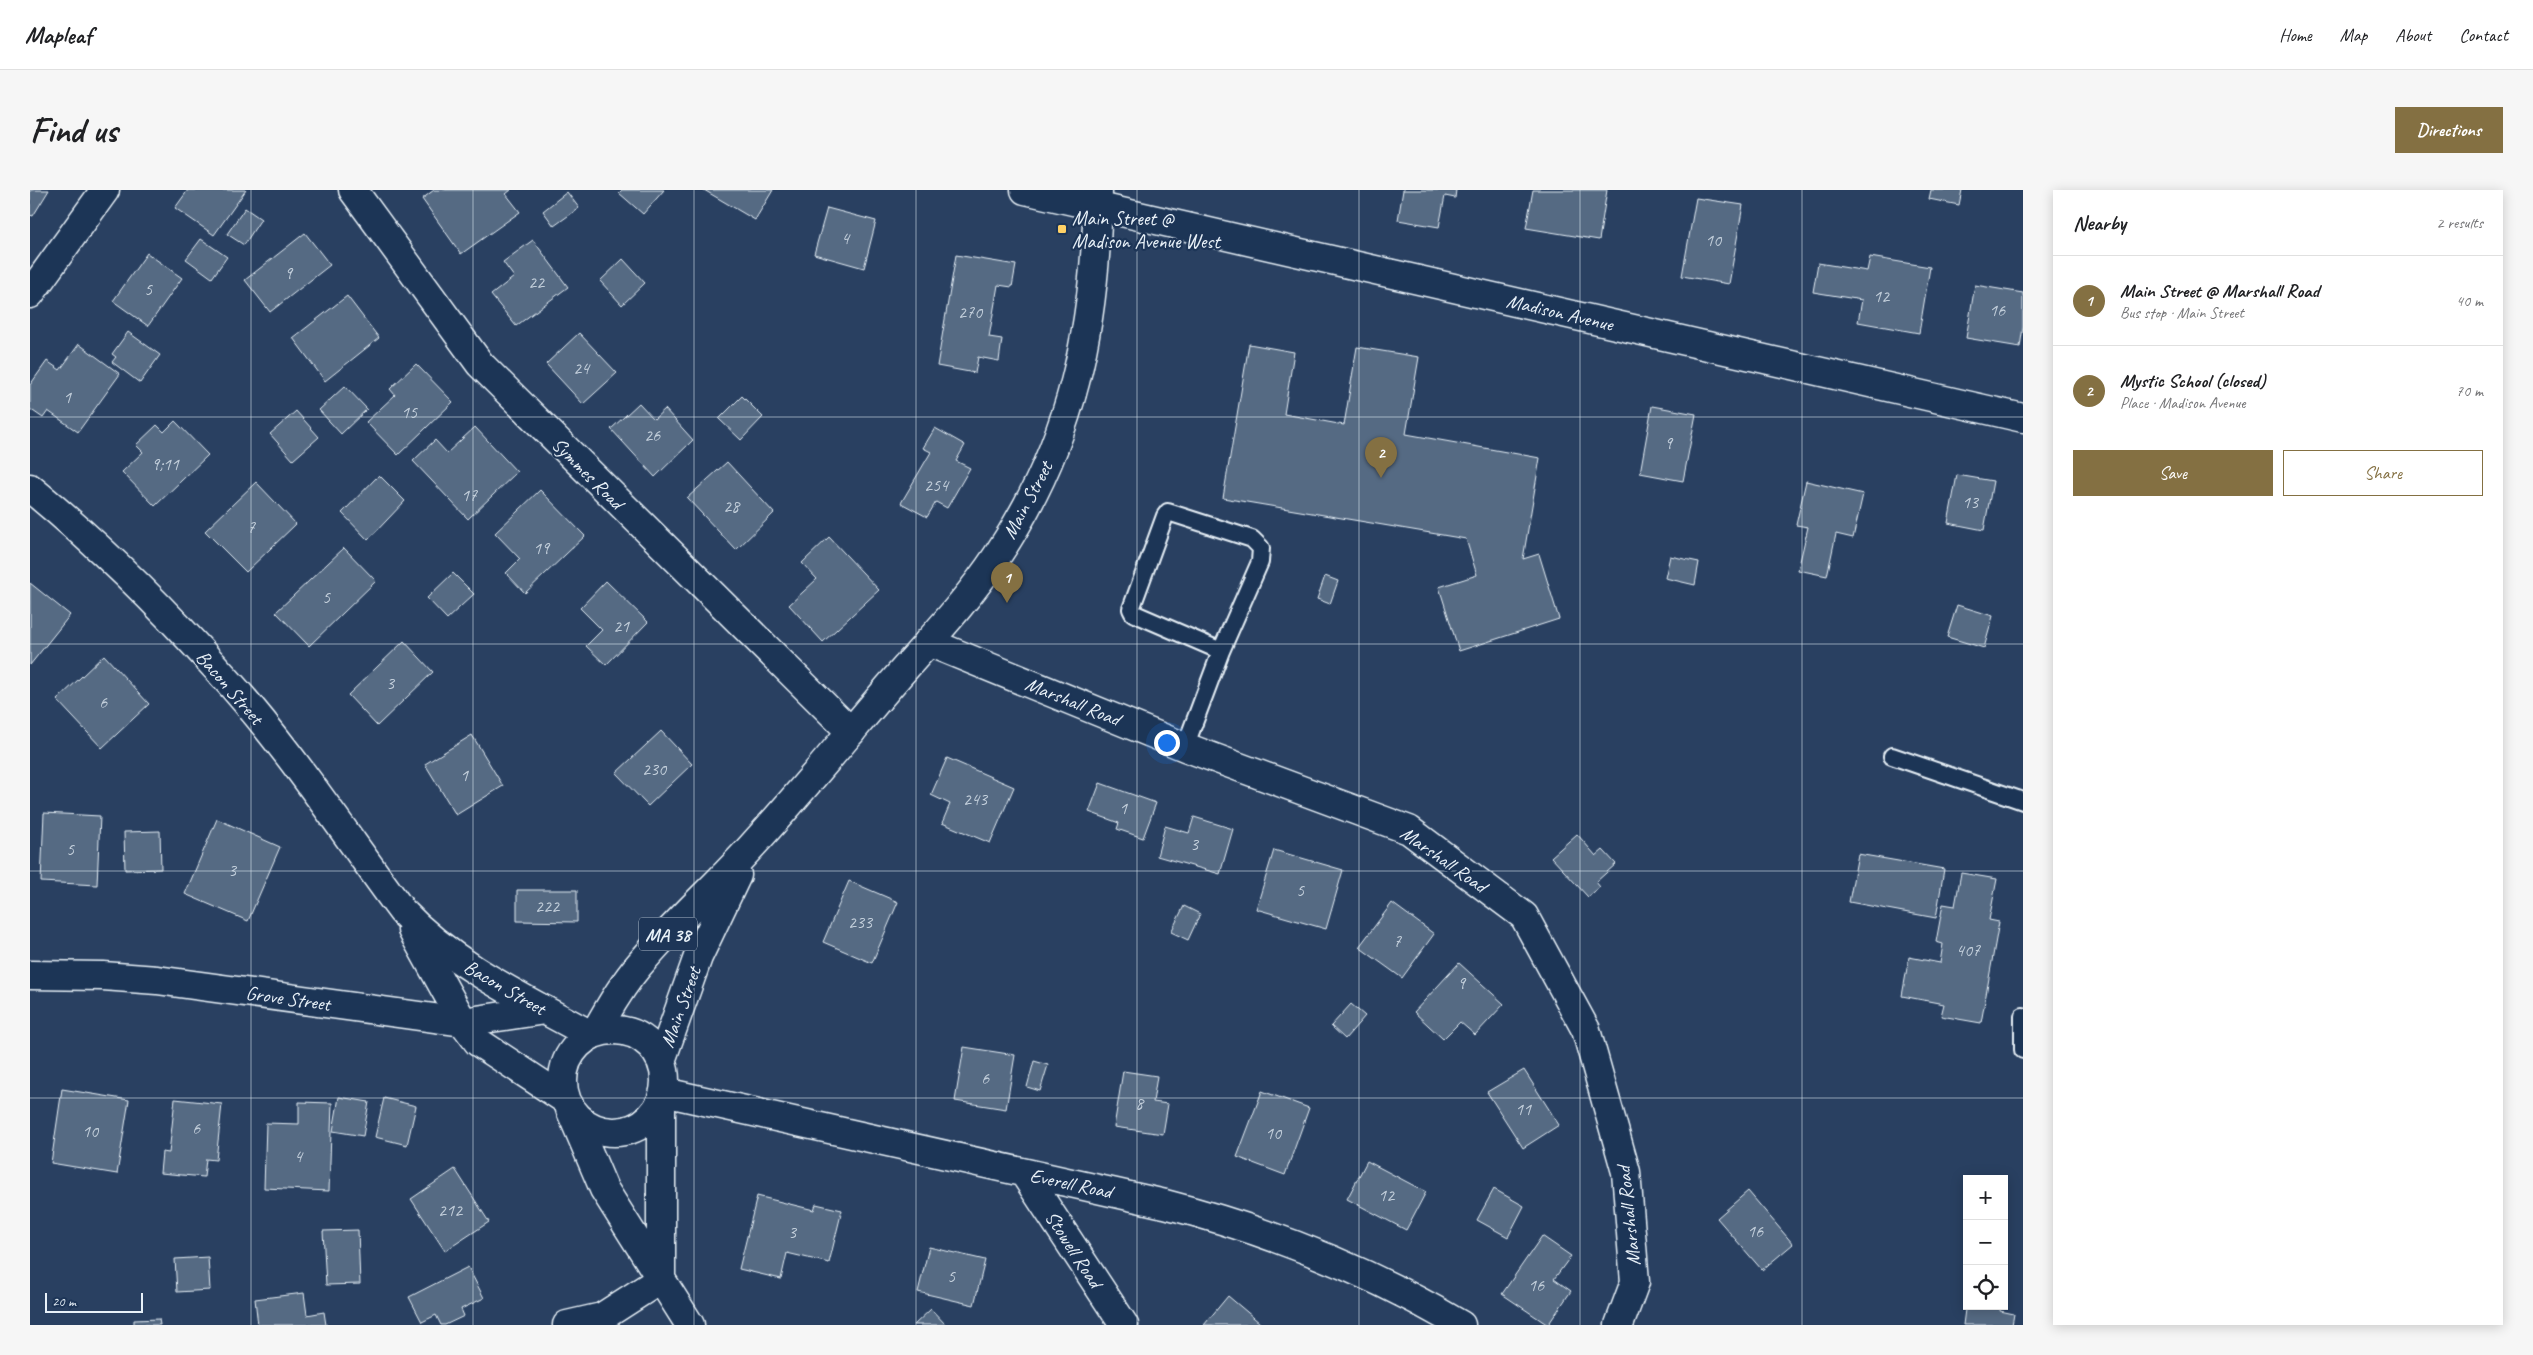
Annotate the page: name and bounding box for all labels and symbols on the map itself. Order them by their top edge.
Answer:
place label: Main Street @ Madison Avenue West [1072,206,1222,254]
marker: Main Street @ Madison Avenue West [1056,223,1068,235]
house number: 4 [841,227,851,249]
house number: 10 [1705,229,1723,251]
house number: 9 [284,262,294,284]
house number: 22 [528,271,546,293]
house number: 5 [144,278,153,300]
house number: 12 [1873,285,1891,307]
street label: Madison Avenue [1504,288,1617,337]
house number: 16 [1989,299,2006,321]
house number: 270 [958,301,984,323]
house number: 24 [573,357,591,379]
house number: 1 [63,386,72,408]
house number: 15 [401,401,418,423]
house number: 26 [644,424,661,446]
street label: Symmes Road [546,432,631,517]
house number: 9 [1664,432,1674,454]
pin: 2 [1365,437,1397,478]
house number: 9;11 [151,453,180,475]
street label: Main Street [997,455,1059,543]
house number: 254 [924,474,950,496]
house number: 17 [461,484,478,506]
house number: 13 [1962,491,1980,513]
house number: 28 [723,495,741,517]
house number: 7 [247,516,256,538]
house number: 19 [533,537,551,559]
pin: 1 [991,562,1023,603]
house number: 5 [322,586,331,608]
house number: 21 [613,615,630,637]
street label: Bacon Street [191,645,270,731]
street label: Marshall Road [1022,671,1127,733]
house number: 3 [386,672,396,694]
house number: 6 [99,691,108,713]
your location [1154,730,1180,756]
house number: 230 [642,758,668,780]
house number: 1 [460,764,469,786]
house number: 243 [963,788,989,810]
house number: 1 [1119,797,1128,819]
street label: Marshall Road [1396,820,1494,900]
house number: 3 [1190,833,1200,855]
house number: 5 [66,838,75,860]
house number: 3 [228,859,238,881]
house number: 5 [1296,879,1305,901]
house number: 222 [535,895,561,917]
house number: 233 [848,911,874,933]
road number: MA 38 [639,918,697,951]
house number: 7 [1393,930,1402,952]
house number: 407 [1956,939,1981,961]
street label: Bacon Street [459,954,552,1022]
street label: Main Street [654,961,707,1051]
house number: 9 [1457,972,1467,994]
street label: Grove Street [244,980,334,1017]
house number: 6 [981,1067,990,1089]
house number: 8 [1135,1092,1145,1114]
house number: 11 [1515,1098,1532,1120]
house number: 6 [192,1117,201,1139]
house number: 10 [82,1120,100,1142]
house number: 10 [1265,1122,1283,1144]
house number: 4 [294,1145,304,1167]
street label: Marshall Road [1611,1162,1646,1267]
street label: Everell Road [1028,1163,1117,1205]
house number: 12 [1378,1184,1396,1206]
house number: 212 [438,1199,464,1221]
street label: Stowell Road [1040,1206,1109,1295]
house number: 16 [1747,1220,1764,1242]
house number: 3 [788,1221,798,1243]
house number: 5 [947,1265,956,1287]
house number: 16 [1528,1274,1545,1296]
scale bar [45,1290,142,1313]

